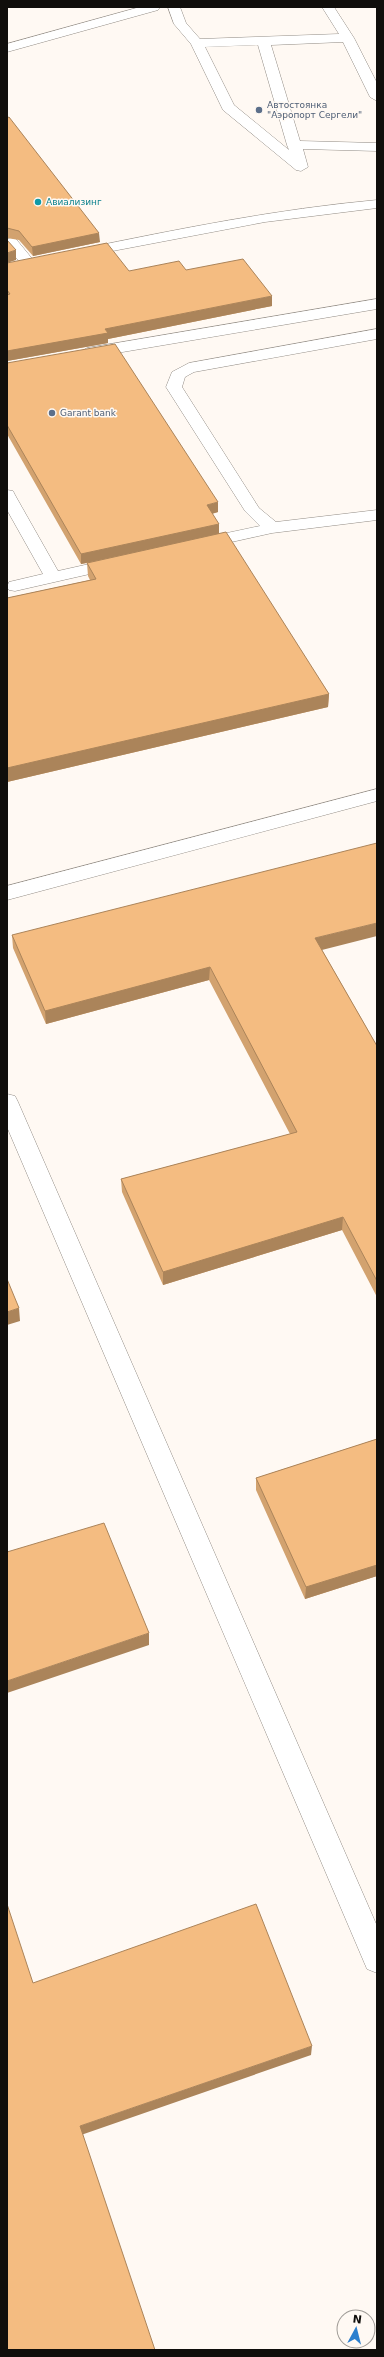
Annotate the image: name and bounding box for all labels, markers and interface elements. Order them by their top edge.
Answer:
place label: Автостоянка "Аэропорт Сергели" [267,100,362,120]
marker: Автостоянка "Аэропорт Сергели" [254,105,264,115]
marker: Авиализинг [33,197,43,207]
place label: Авиализинг [46,197,102,207]
marker: Garant bank [47,408,57,418]
place label: Garant bank [60,408,117,418]
north arrow [336,2309,376,2349]
text: N [352,2313,363,2327]

